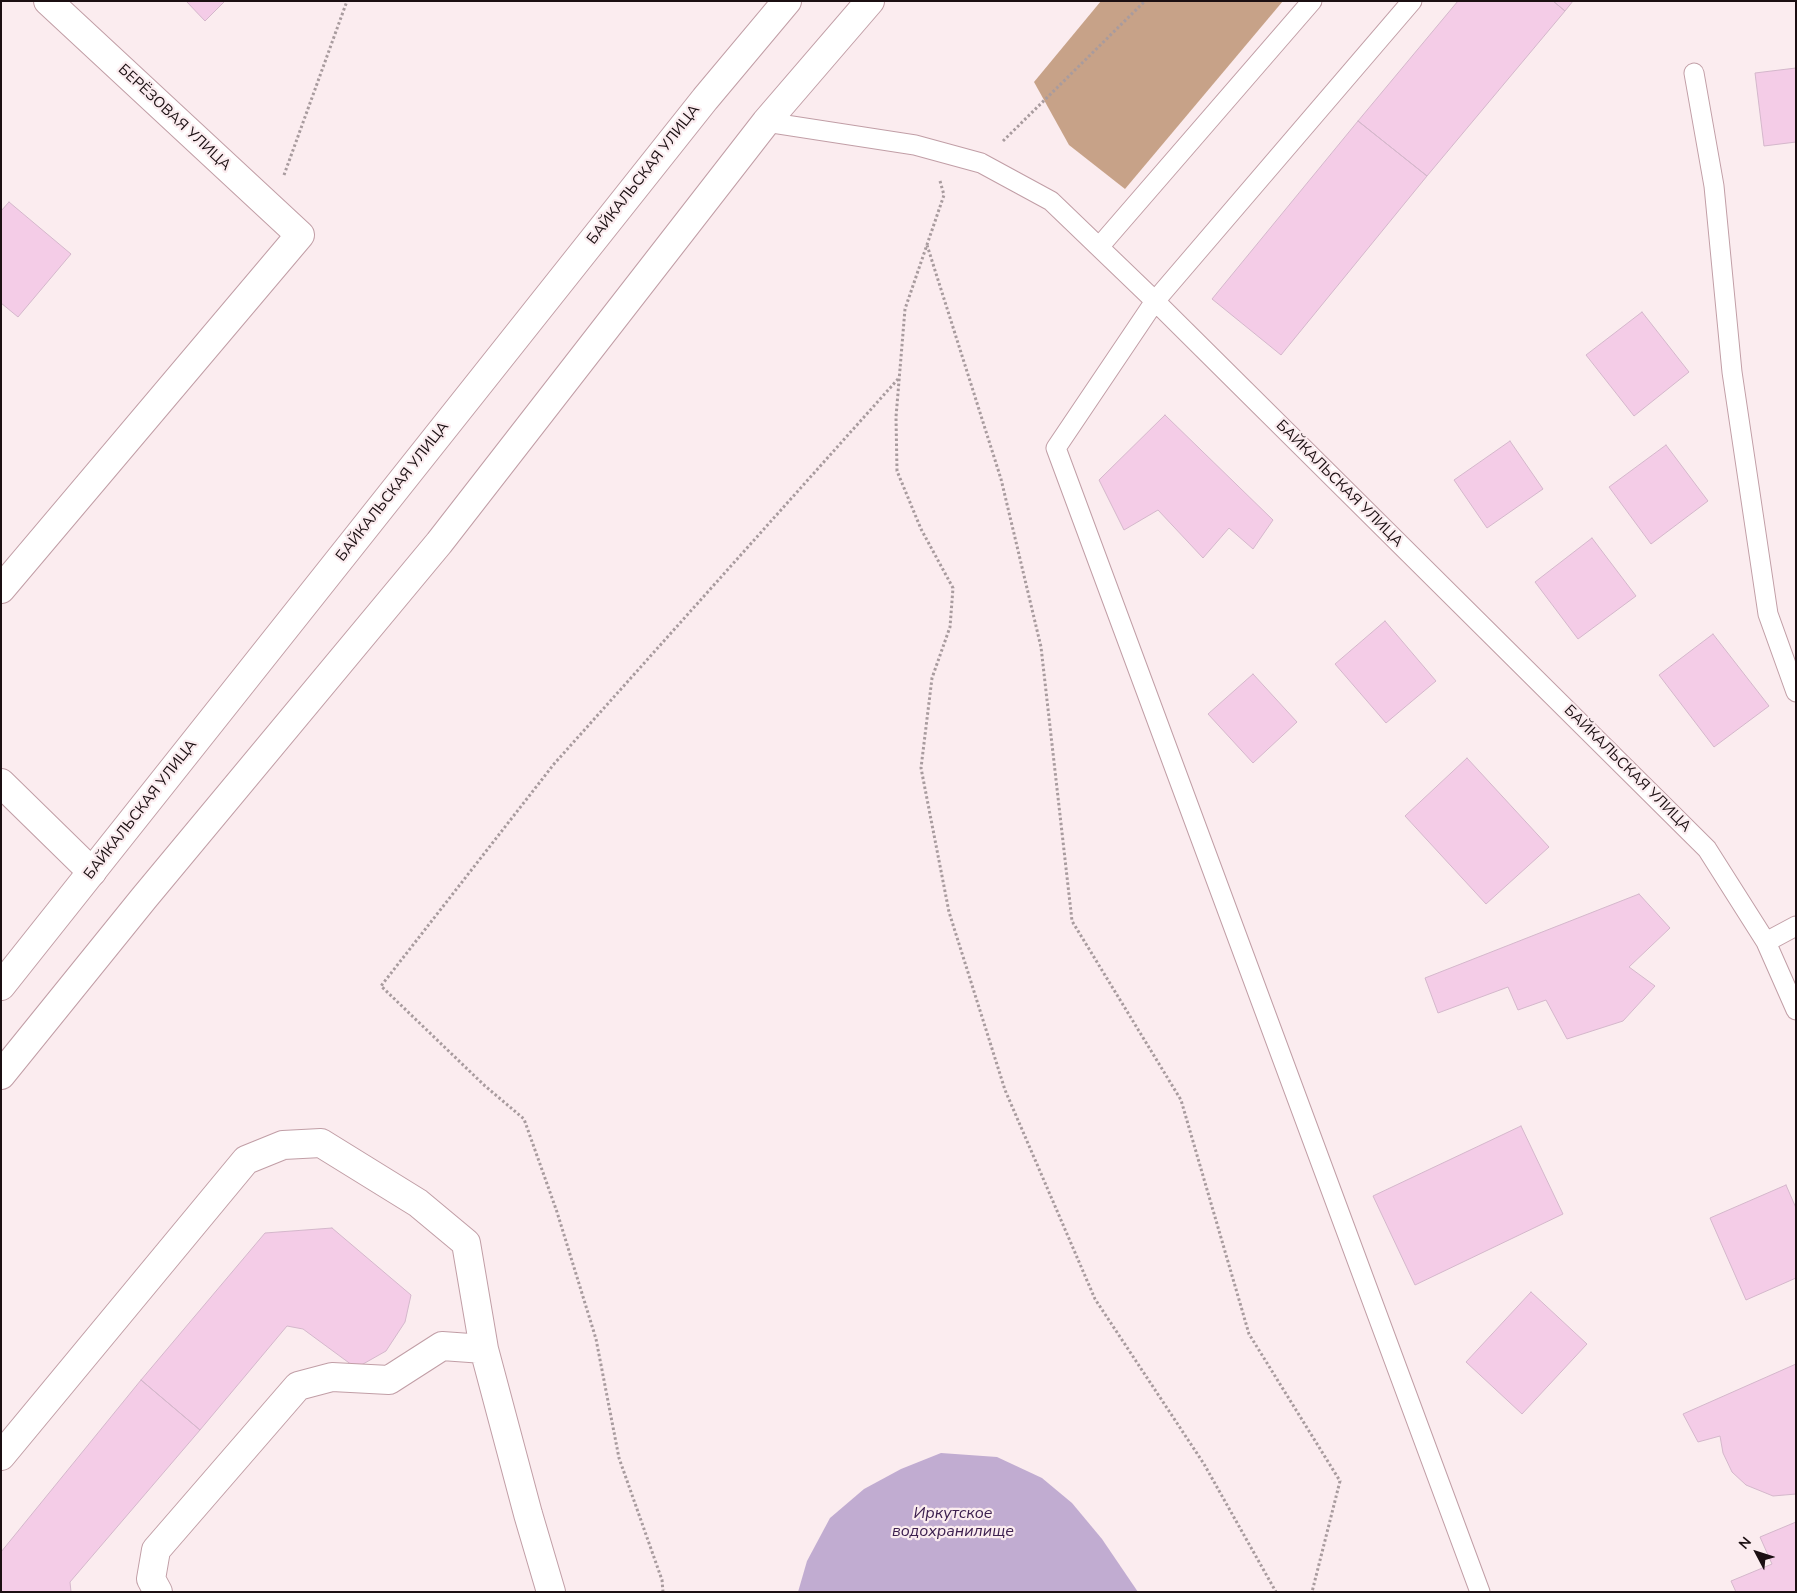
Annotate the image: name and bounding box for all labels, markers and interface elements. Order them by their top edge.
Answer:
street label: БЕРЁЗОВАЯ УЛИЦА [114,61,234,175]
street label: БАЙКАЛЬСКАЯ УЛИЦА [584,102,704,248]
street label: БАЙКАЛЬСКАЯ УЛИЦА [1272,417,1406,551]
street label: БАЙКАЛЬСКАЯ УЛИЦА [333,419,453,565]
street label: БАЙКАЛЬСКАЯ УЛИЦА [1560,702,1694,836]
street label: БАЙКАЛЬСКАЯ УЛИЦА [81,737,201,883]
water label: Иркутское водохранилище [892,1504,1014,1542]
north arrow [1732,1528,1782,1578]
text: N [1734,1533,1756,1553]

